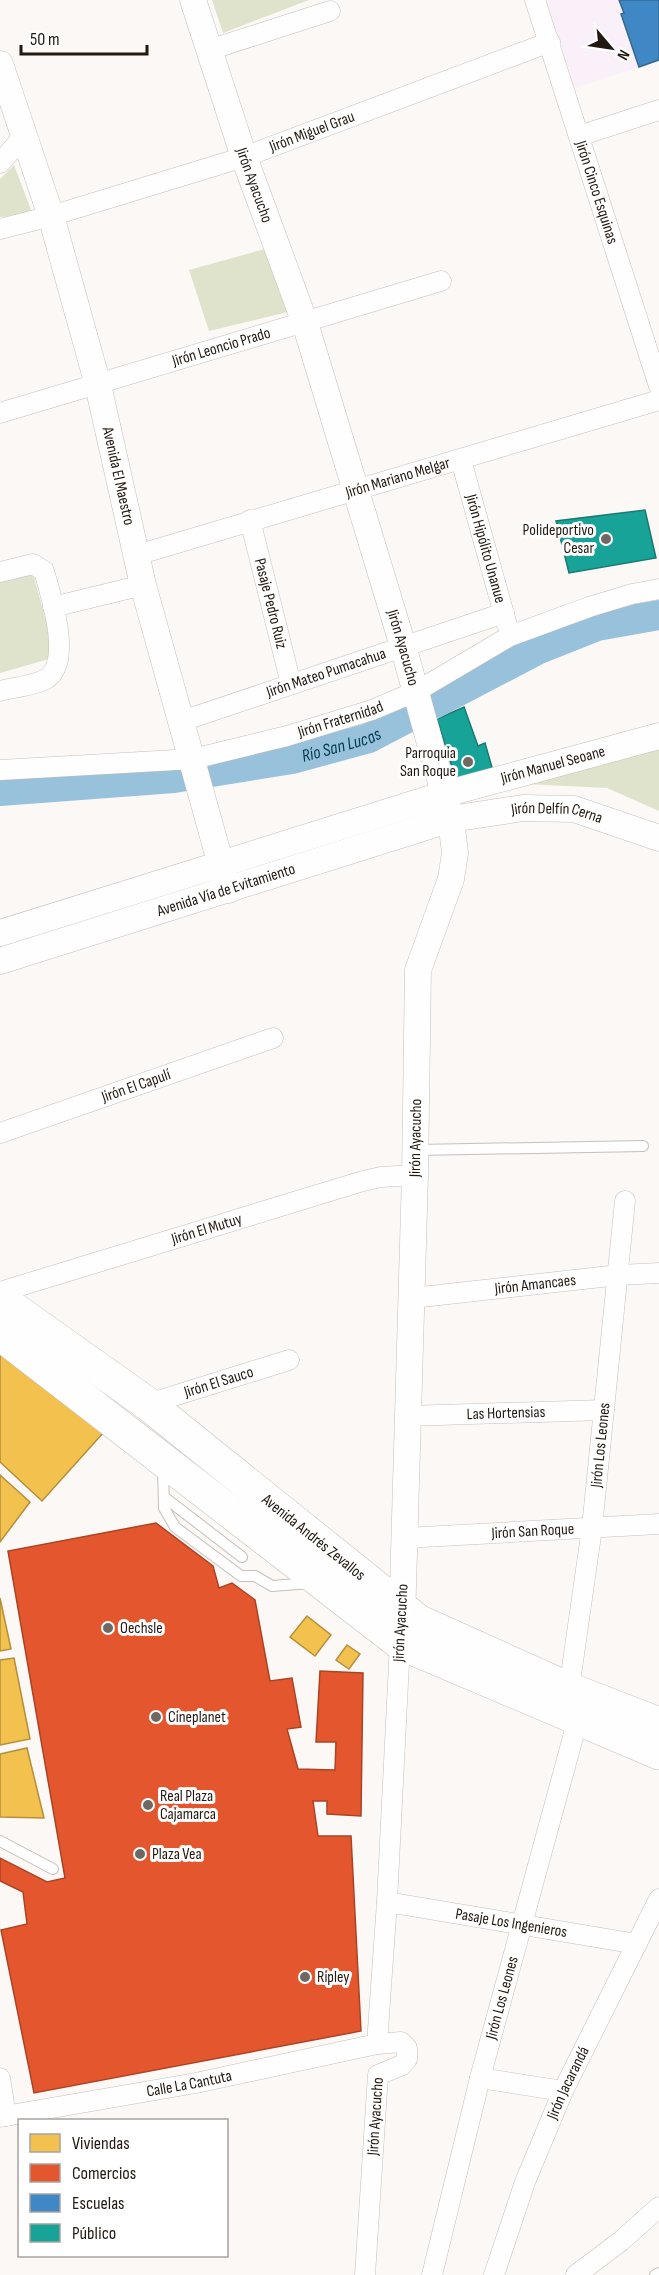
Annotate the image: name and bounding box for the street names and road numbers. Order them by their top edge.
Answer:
street label: Jirón Miguel Grau [266,107,357,156]
street label: Jirón Cinco Esquinas [571,137,622,247]
street label: Jirón Ayacucho [232,144,277,225]
street label: Jirón Leoncio Prado [169,323,273,371]
street label: Avenida El Maestro [98,424,139,527]
street label: Jirón Mariano Melgar [342,453,453,502]
street label: Jirón Hipólito Unanue [461,491,510,605]
street label: Pasaje Pedro Ruiz [250,556,291,651]
street label: Jirón Ayacucho [383,606,423,688]
street label: Jirón Mateo Pumacahua [263,644,388,702]
street label: Jirón Fraternidad [294,697,386,742]
street label: Jirón Manuel Seoane [498,742,607,788]
street label: Jirón Delfín Cerna [509,798,605,828]
street label: Avenida Vía de Evitamiento [154,859,298,921]
street label: Jirón El Capulí [98,1065,173,1107]
street label: Jirón Ayacucho [406,1099,426,1178]
street label: Jirón El Mutuy [168,1209,244,1249]
street label: Jirón Amancaes [493,1270,577,1298]
street label: Jirón El Sauco [181,1362,256,1402]
street label: Jirón Los Leones [587,1401,614,1489]
street label: Las Hortensias [466,1402,546,1424]
street label: Avenida Andrés Zevallos [257,1489,369,1585]
street label: Jirón San Roque [490,1519,575,1543]
street label: Jirón Ayacucho [389,1583,413,1664]
street label: Pasaje Los Ingenieros [454,1904,569,1942]
street label: Jirón Los Leones [481,1954,522,2042]
street label: Jirón Jacarandá [542,2043,593,2123]
street label: Calle La Cantuta [145,2066,234,2101]
street label: Jirón Ayacucho [363,2077,387,2157]

